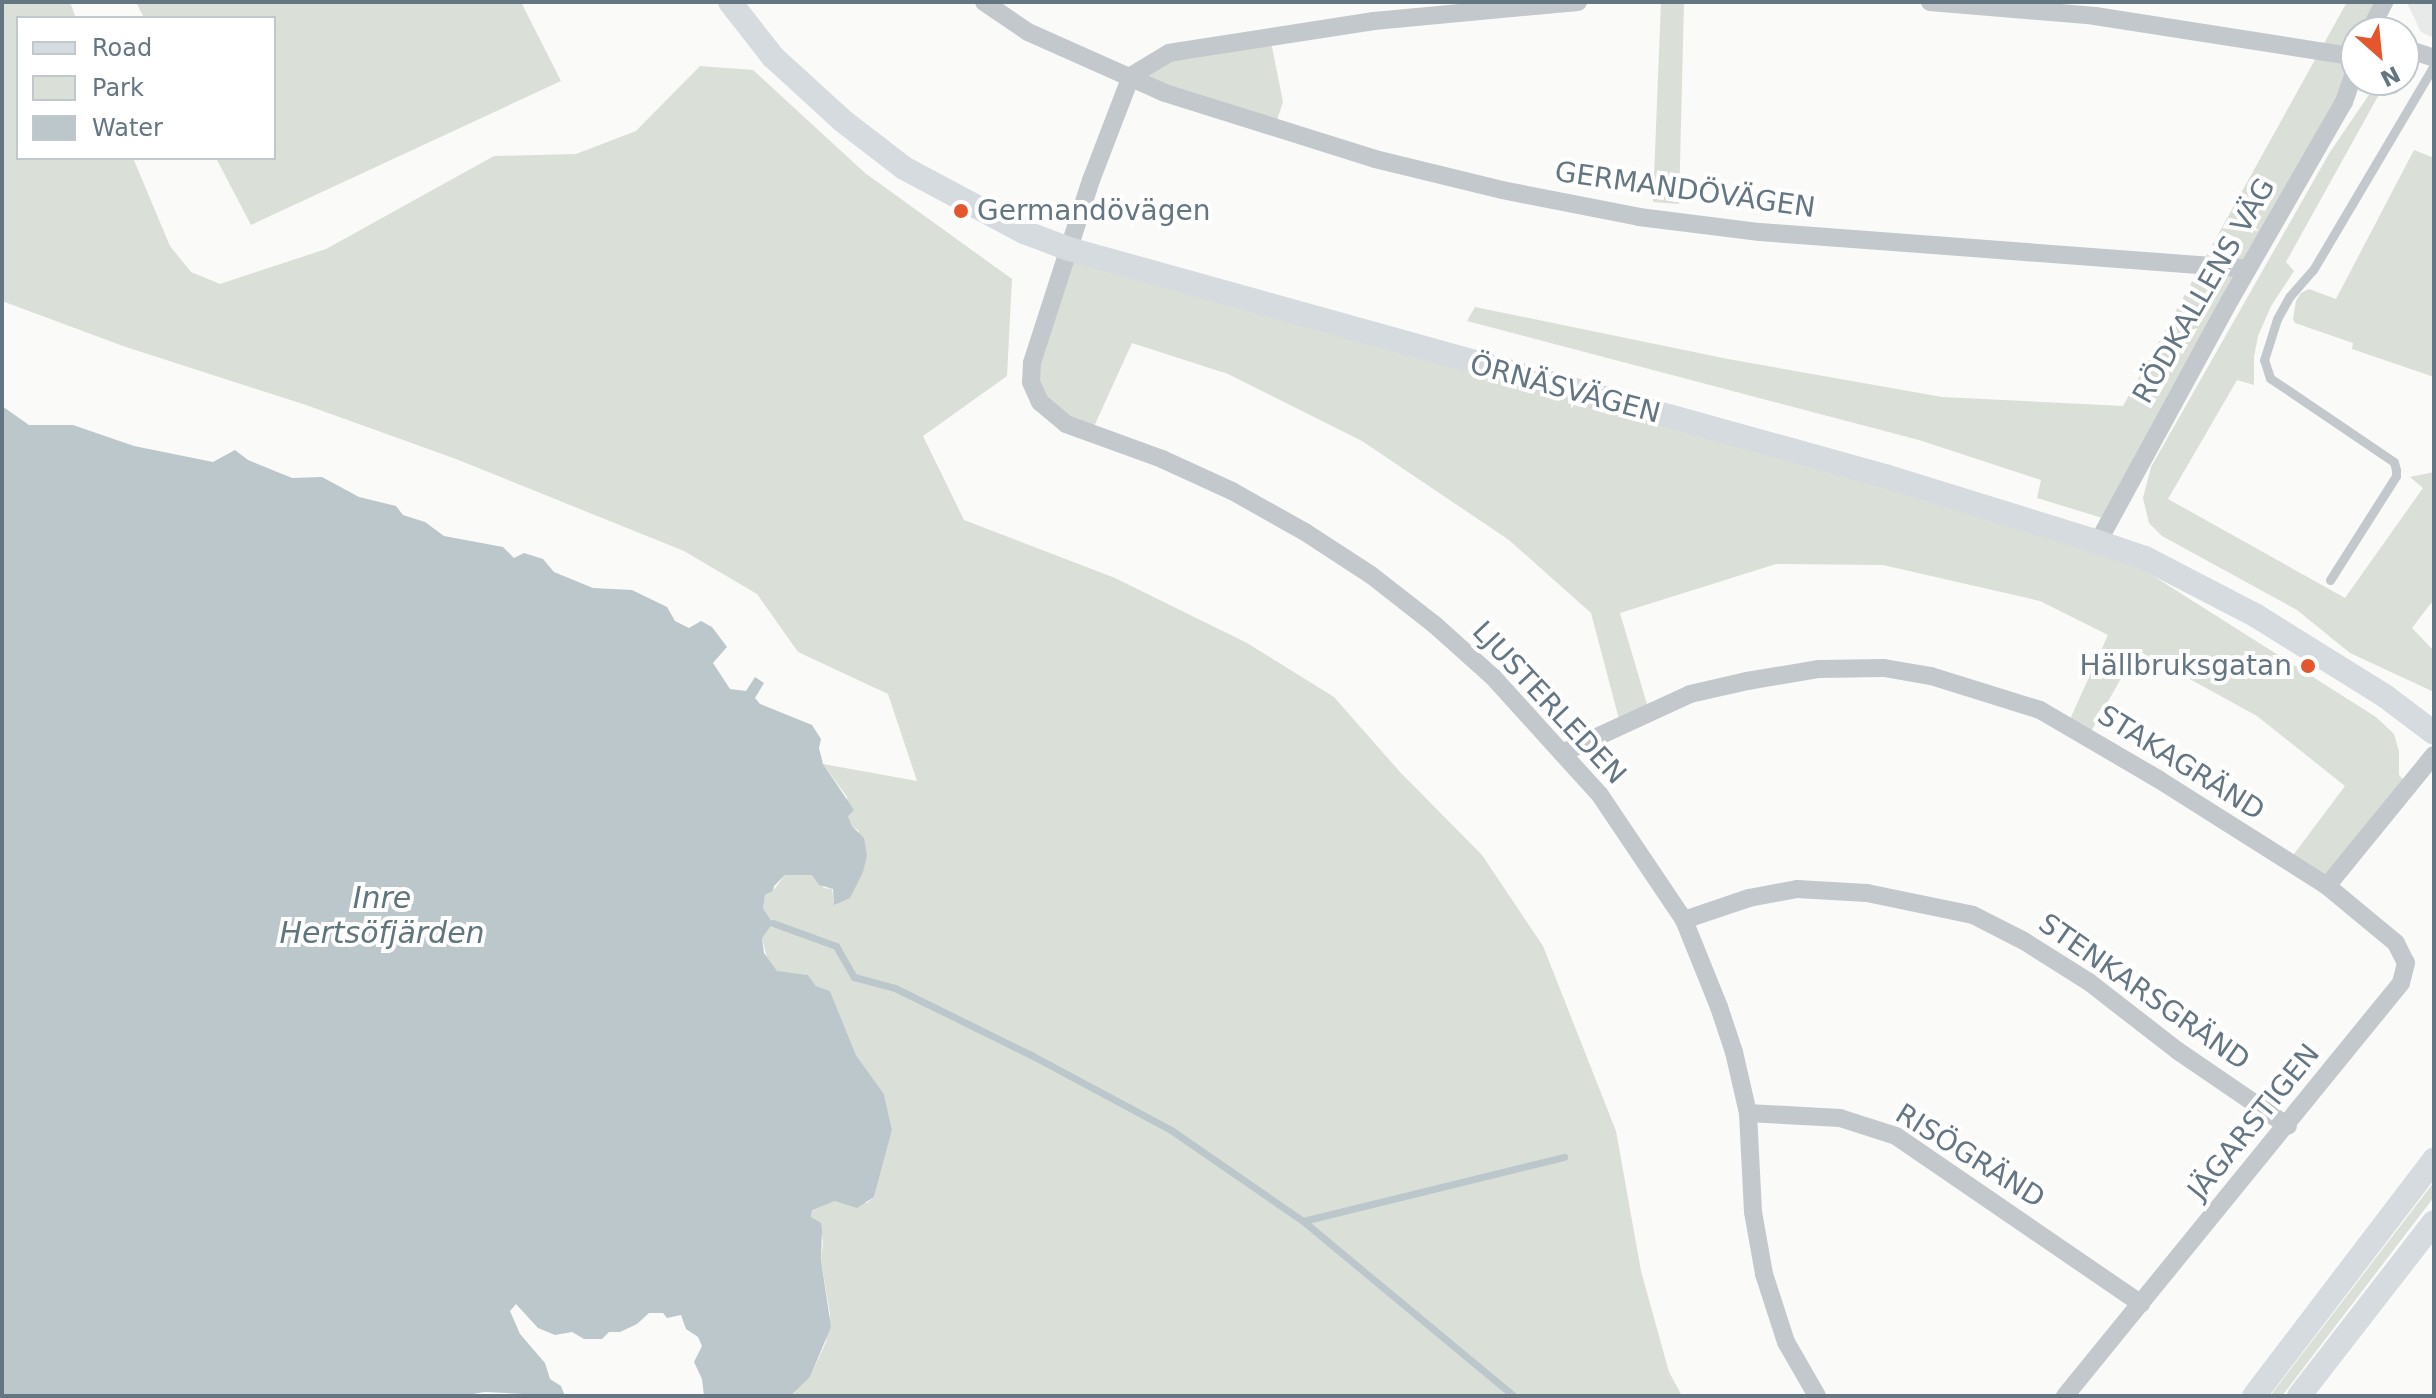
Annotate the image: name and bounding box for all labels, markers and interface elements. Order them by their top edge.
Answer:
legend [16,16,276,160]
north arrow [2340,16,2420,96]
text: Road [92,34,152,62]
text: N [2376,61,2404,91]
text: Park [92,74,144,102]
text: Water [92,114,163,142]
street label: GERMANDÖVÄGEN [1553,155,1817,225]
street label: RÖDKALLENS VÄG [2126,172,2282,410]
place label: Germandövägen [977,194,1211,228]
marker: Germandövägen [952,202,970,220]
street label: ÖRNÄSVÄGEN [1466,347,1664,431]
street label: LJUSTERLEDEN [1465,615,1633,791]
place label: Hällbruksgatan [2080,649,2292,683]
marker: Hällbruksgatan [2299,657,2317,675]
street label: STAKAGRÄND [2092,698,2270,828]
water label: Inre Hertsöfjärden [279,880,485,950]
street label: STENKARSGRÄND [2032,907,2256,1077]
street label: JÄGARSTIGEN [2181,1038,2327,1206]
street label: RISÖGRÄND [1889,1097,2051,1215]

